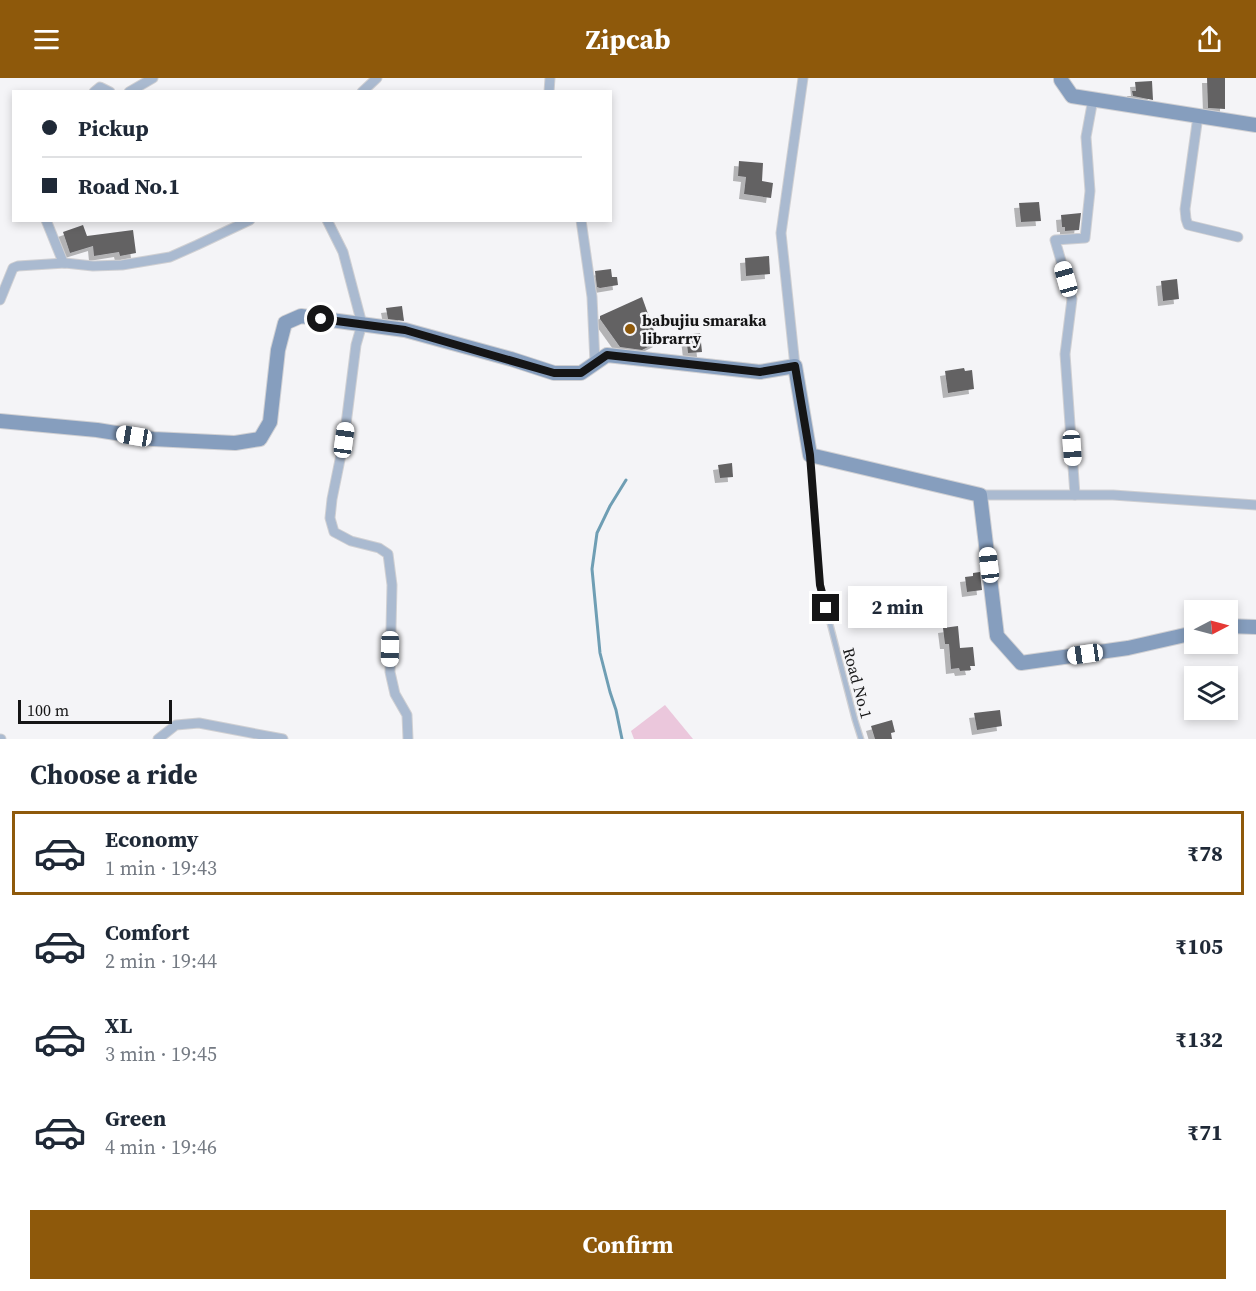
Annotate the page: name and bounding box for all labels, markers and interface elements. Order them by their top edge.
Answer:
text: Zipcab [586,21,670,58]
icon: menu [30,23,63,56]
icon: share [1193,23,1226,56]
text: Pickup [78,113,149,143]
text: Road No.1 [78,171,180,201]
car [1052,259,1080,299]
route start [307,305,334,332]
place label: babujiu smaraka librarry [642,309,767,349]
marker: babujiu smaraka librarry [623,322,637,336]
car [333,421,355,459]
car [115,424,153,448]
car [1062,429,1082,467]
car [978,546,1000,584]
callout: 2 min [847,587,946,629]
text: 2 min [872,593,923,621]
route end [812,594,839,621]
north arrow [1184,600,1238,654]
map controls [1184,600,1238,720]
car [381,631,399,667]
car [1066,643,1104,665]
street label: Road No.1 [838,645,878,721]
button: layers [1184,666,1238,720]
scale bar [18,697,172,724]
text: 100 m [27,699,69,721]
text: Choose a ride [30,756,198,793]
text: Economy [105,824,199,854]
icon: car [33,826,87,880]
text: ₹78 [1187,838,1223,868]
text: 1 min · 19:43 [105,854,217,882]
text: Comfort [105,917,189,947]
icon: car [33,919,87,973]
text: ₹105 [1175,931,1223,961]
text: 2 min · 19:44 [105,947,217,975]
text: XL [105,1010,132,1040]
icon: car [33,1012,87,1066]
text: ₹132 [1175,1024,1223,1054]
text: 3 min · 19:45 [105,1040,217,1068]
text: Green [105,1103,166,1133]
icon: car [33,1105,87,1159]
text: ₹71 [1187,1117,1223,1147]
text: 4 min · 19:46 [105,1133,217,1161]
button: Confirm [30,1210,1226,1279]

